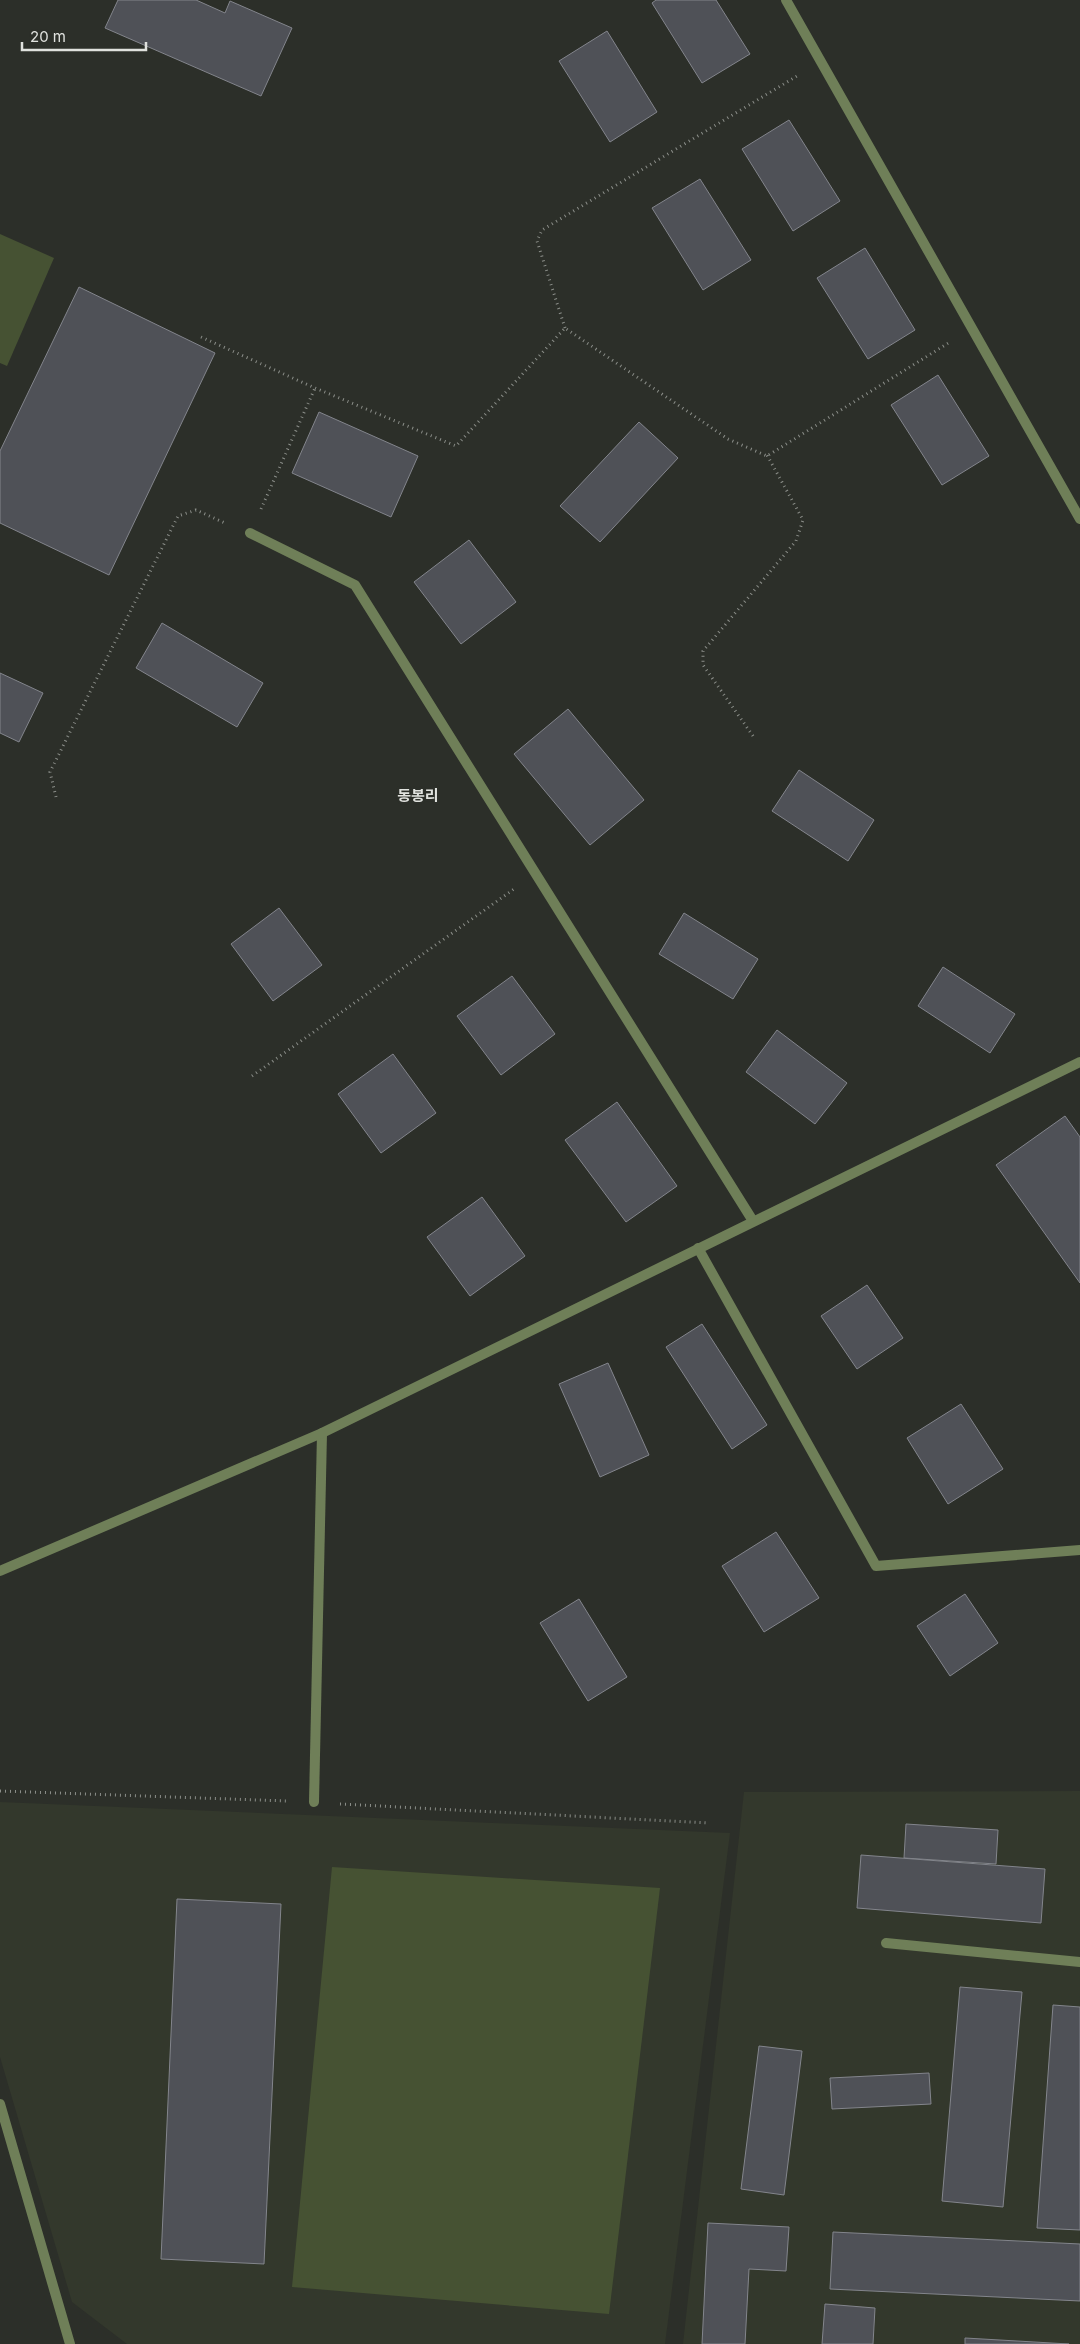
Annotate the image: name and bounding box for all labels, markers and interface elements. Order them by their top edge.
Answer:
scale bar [22,20,146,52]
text: 20 m [30,27,66,46]
district label: 동봉리 [397,786,439,805]

